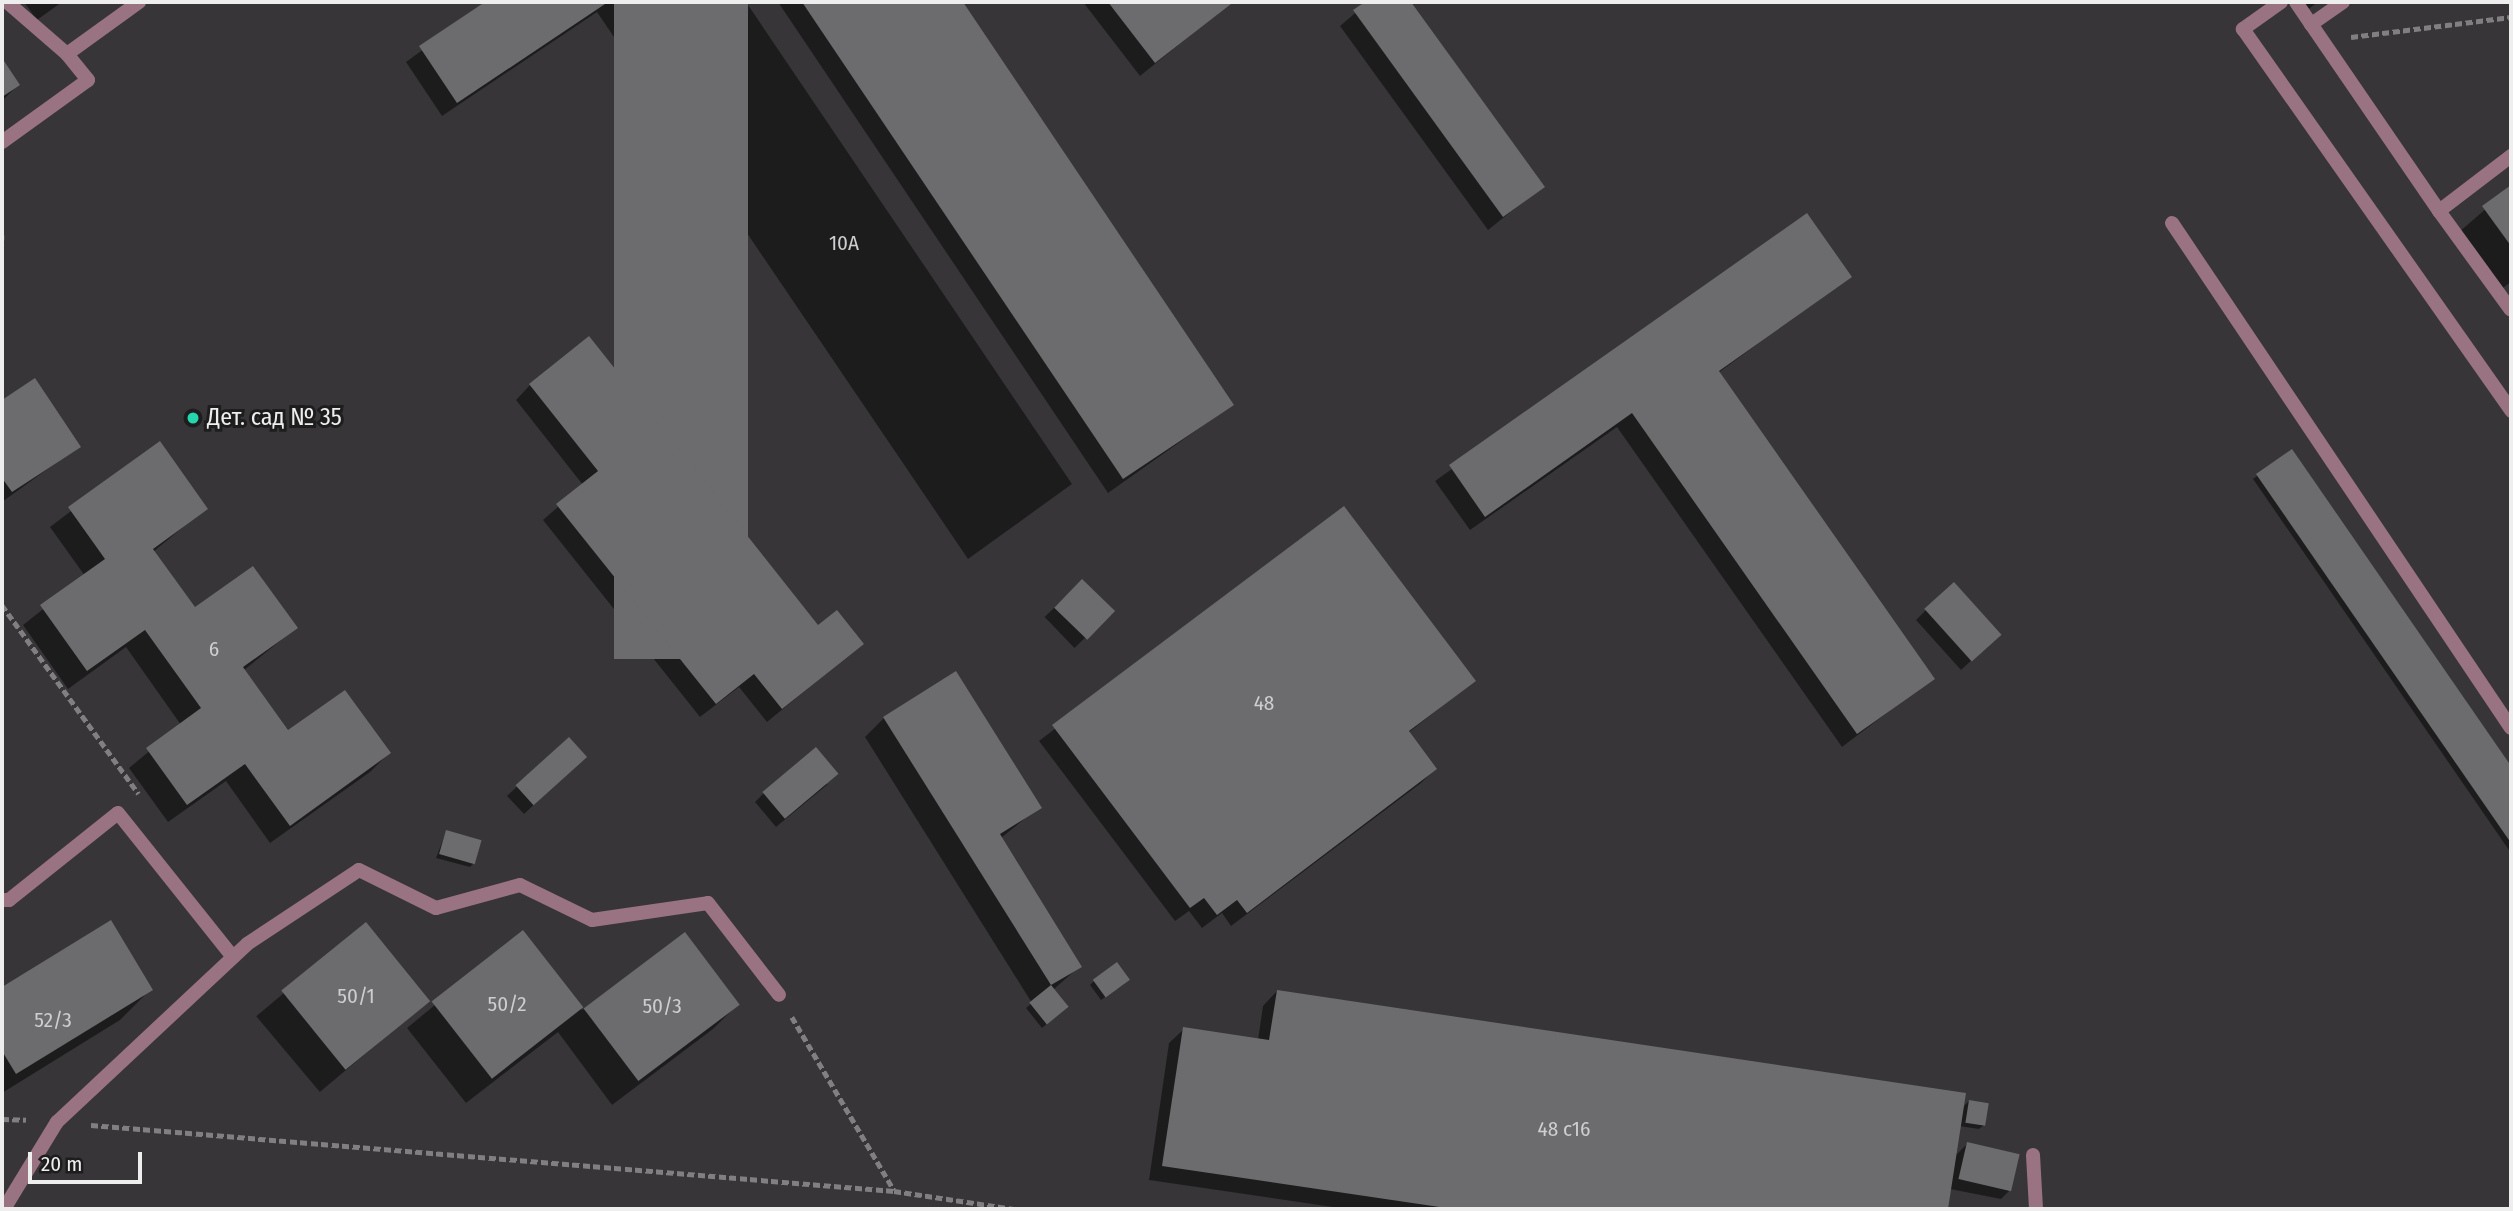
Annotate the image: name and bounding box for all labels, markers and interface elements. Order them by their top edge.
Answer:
house number: 10А [829,230,859,256]
place label: Дет. сад № 35 [207,404,342,432]
marker: Дет. сад № 35 [185,410,201,426]
house number: 6 [209,636,219,662]
house number: 48 [1254,690,1274,716]
house number: 50/1 [337,983,375,1009]
house number: 50/2 [488,991,526,1017]
house number: 50/3 [642,993,682,1019]
house number: 52/3 [34,1007,72,1033]
house number: 48 с16 [1538,1116,1590,1142]
scale bar [32,1138,145,1182]
text: 20 m [41,1151,82,1177]

